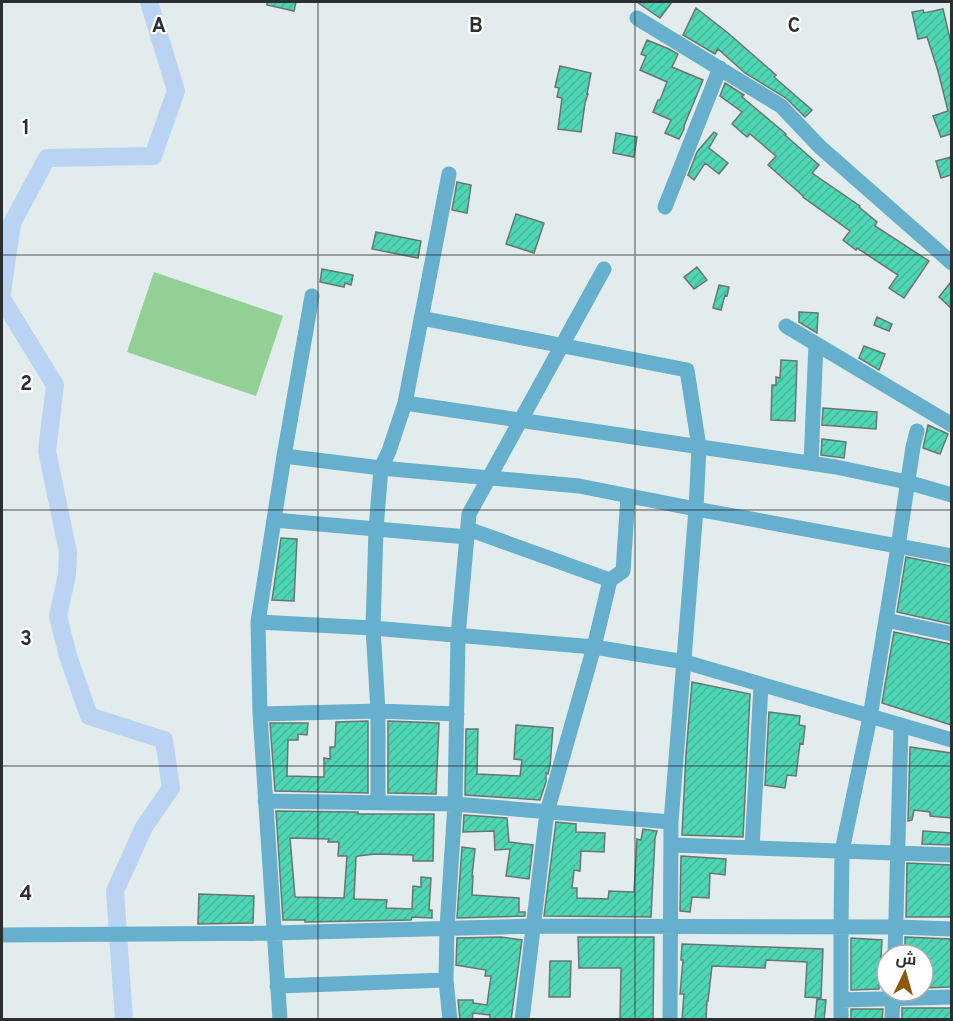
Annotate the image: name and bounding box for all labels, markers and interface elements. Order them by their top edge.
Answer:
text: A [152,14,166,40]
text: B [469,14,483,40]
text: C [788,14,800,40]
text: 1 [22,116,30,142]
text: 2 [20,372,32,398]
text: 3 [20,627,32,653]
text: 4 [20,882,32,908]
north arrow [875,943,935,1003]
text: ش [895,949,917,971]

